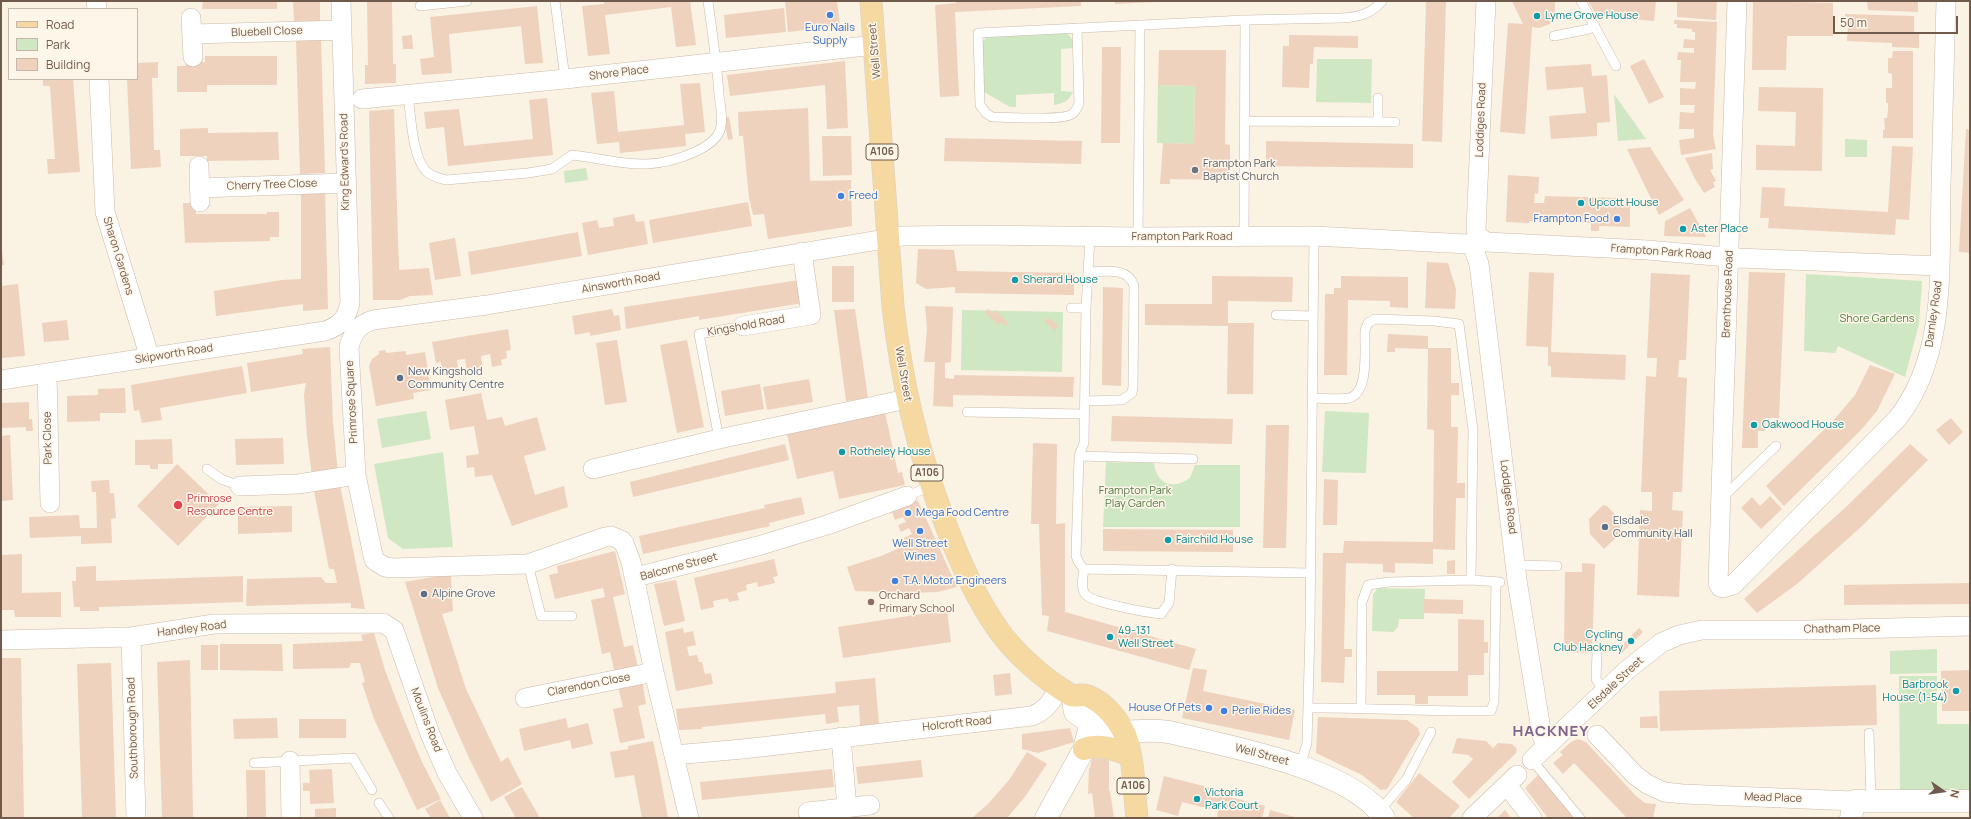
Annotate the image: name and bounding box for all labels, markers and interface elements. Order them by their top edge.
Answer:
legend [8,8,138,80]
scale bar [1835,8,1960,34]
place label: Lyme Grove House [1545,9,1638,23]
marker: Euro Nails Supply [825,10,835,20]
marker: Lyme Grove House [1532,11,1542,21]
text: 50 m [1840,14,1867,31]
text: Road [46,16,74,33]
place label: Euro Nails Supply [805,21,855,47]
street label: Well Street [866,23,884,79]
street label: Bluebell Close [231,24,303,40]
text: Park [46,36,70,53]
text: Building [46,56,90,73]
street label: Shore Place [588,63,650,83]
street label: Loddiges Road [1473,82,1489,158]
street label: King Edward's Road [338,113,352,211]
road number: A106 [866,144,898,160]
place label: Frampton Park Baptist Church [1203,157,1279,183]
marker: Frampton Park Baptist Church [1190,165,1200,175]
street label: Cherry Tree Close [226,177,318,193]
place label: Freed [849,189,878,203]
marker: Freed [836,191,846,201]
place label: Upcott House [1589,196,1659,210]
marker: Upcott House [1576,198,1586,208]
place label: Frampton Food [1533,212,1609,226]
marker: Frampton Food [1612,214,1622,224]
street label: Sharon Gardens [100,215,136,297]
place label: Aster Place [1691,222,1748,236]
marker: Aster Place [1678,224,1688,234]
street label: Frampton Park Road [1132,230,1232,244]
street label: Frampton Park Road [1610,242,1712,262]
street label: Brenthouse Road [1720,250,1736,338]
street label: Ainsworth Road [581,270,661,296]
place label: Sherard House [1023,273,1098,287]
marker: Sherard House [1010,275,1020,285]
street label: Darnley Road [1923,280,1945,348]
park label: Shore Gardens [1839,312,1915,326]
street label: Kingshold Road [706,313,786,339]
street label: Skipworth Road [134,341,214,367]
street label: Well Street [892,345,914,403]
street label: Primrose Square [343,360,361,444]
place label: New Kingshold Community Centre [408,365,504,391]
marker: New Kingshold Community Centre [395,373,405,383]
street label: Park Close [41,411,55,465]
place label: Oakwood House [1762,418,1844,432]
marker: Oakwood House [1749,420,1759,430]
place label: Rotheley House [850,445,930,459]
marker: Rotheley House [837,447,847,457]
street label: Loddiges Road [1497,459,1519,535]
road number: A106 [911,465,943,481]
park label: Frampton Park Play Garden [1099,484,1171,510]
place label: Primrose Resource Centre [187,492,273,518]
marker: Primrose Resource Centre [172,499,184,511]
place label: Mega Food Centre [916,506,1009,520]
marker: Mega Food Centre [903,508,913,518]
place label: Elsdale Community Hall [1613,514,1693,540]
marker: Elsdale Community Hall [1600,522,1610,532]
marker: Well Street Wines [915,526,925,536]
place label: Fairchild House [1176,533,1253,547]
marker: Fairchild House [1163,535,1173,545]
place label: Well Street Wines [892,537,948,563]
street label: Balcorne Street [639,550,719,584]
place label: T.A. Motor Engineers [903,574,1007,588]
marker: T.A. Motor Engineers [890,576,900,586]
place label: Alpine Grove [432,587,495,601]
marker: Alpine Grove [419,589,429,599]
place label: Orchard Primary School [879,589,954,615]
marker: Orchard Primary School [866,597,876,607]
street label: Handley Road [157,618,227,640]
street label: Chatham Place [1804,622,1880,636]
place label: 49-131 Well Street [1118,624,1174,650]
place label: Cycling Club Hackney [1554,628,1623,654]
marker: 49-131 Well Street [1105,632,1115,642]
marker: Cycling Club Hackney [1626,636,1636,646]
street label: Elsdale Street [1586,654,1646,712]
street label: Clarendon Close [547,671,631,699]
street label: Southborough Road [125,677,141,779]
place label: Barbrook House (1-54) [1882,678,1948,704]
street label: Moulins Road [408,686,444,754]
marker: Barbrook House (1-54) [1951,686,1961,696]
place label: House Of Pets [1129,701,1201,715]
marker: House Of Pets [1204,703,1214,713]
place label: Perlie Rides [1232,704,1291,718]
marker: Perlie Rides [1219,706,1229,716]
street label: Holcroft Road [922,714,992,734]
district label: HACKNEY [1512,723,1590,741]
street label: Well Street [1233,741,1291,769]
north arrow [1923,771,1963,811]
road number: A106 [1117,778,1149,794]
place label: Victoria Park Court [1205,786,1258,812]
text: N [1947,788,1963,799]
street label: Mead Place [1744,790,1802,806]
marker: Victoria Park Court [1192,794,1202,804]

